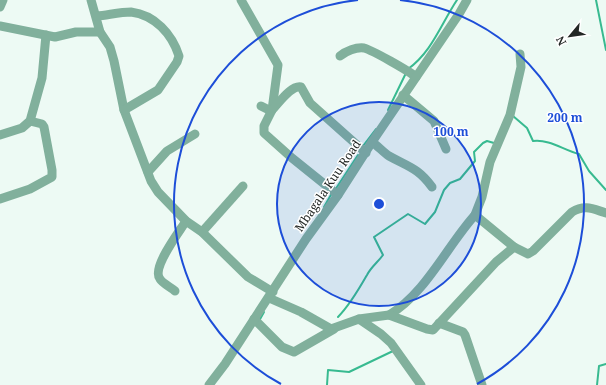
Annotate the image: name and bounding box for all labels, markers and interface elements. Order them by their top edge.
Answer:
north arrow [550,16,590,56]
text: N [552,33,569,49]
text: 200 m [547,109,583,126]
text: 100 m [433,123,469,140]
street label: Mbagala Kuu Road [290,136,365,235]
centre of rings [372,197,386,211]

